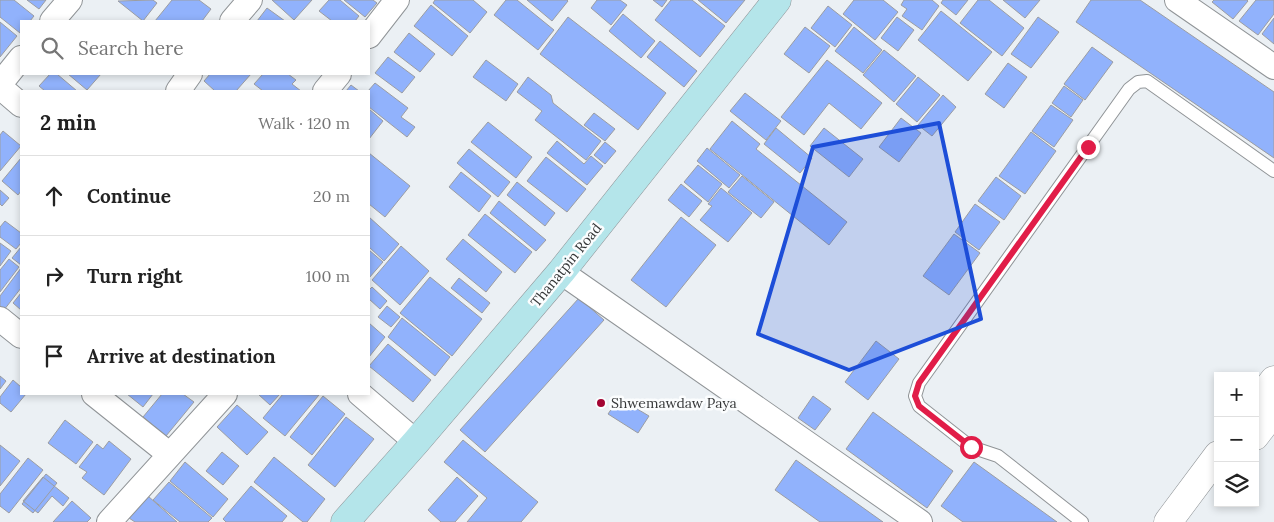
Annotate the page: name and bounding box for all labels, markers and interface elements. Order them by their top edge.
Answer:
search box [20,20,370,75]
icon: search [38,34,66,62]
text: Search here [78,36,184,60]
text: 2 min [40,109,96,136]
text: Walk · 120 m [258,113,350,133]
route end [1077,136,1100,159]
icon: ahead [40,182,68,210]
text: Continue [87,184,171,208]
text: 20 m [313,186,350,206]
street label: Thanatpin Road [527,219,605,311]
icon: right [40,262,68,290]
text: Turn right [87,264,183,288]
text: 100 m [306,266,350,286]
icon: arrive [40,342,68,370]
text: Arrive at destination [87,344,276,368]
map controls [1214,372,1259,507]
button: + [1214,372,1259,417]
place label: Shwemawdaw Paya [611,394,737,412]
marker: Shwemawdaw Paya [595,397,607,409]
button: − [1214,417,1259,462]
route start [960,436,983,459]
button: layers [1214,462,1259,507]

